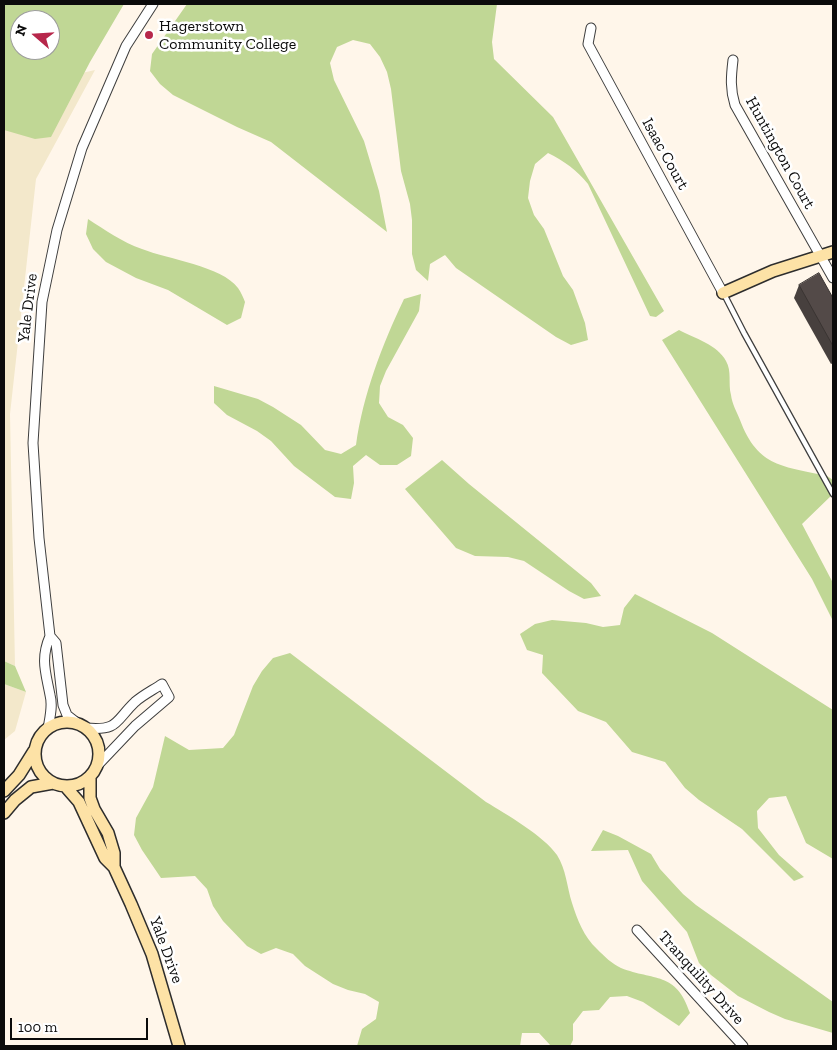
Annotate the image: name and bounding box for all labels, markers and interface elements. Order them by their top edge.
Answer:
north arrow [10,10,60,60]
place label: Hagerstown Community College [159,16,296,54]
text: N [12,22,31,38]
marker: Hagerstown Community College [143,29,155,41]
street label: Huntington Court [741,94,819,212]
street label: Isaac Court [638,115,692,193]
street label: Yale Drive [14,272,42,344]
street label: Yale Drive [145,914,187,986]
street label: Tranquility Drive [654,927,748,1029]
scale bar [12,1008,150,1040]
text: 100 m [18,1018,57,1036]

